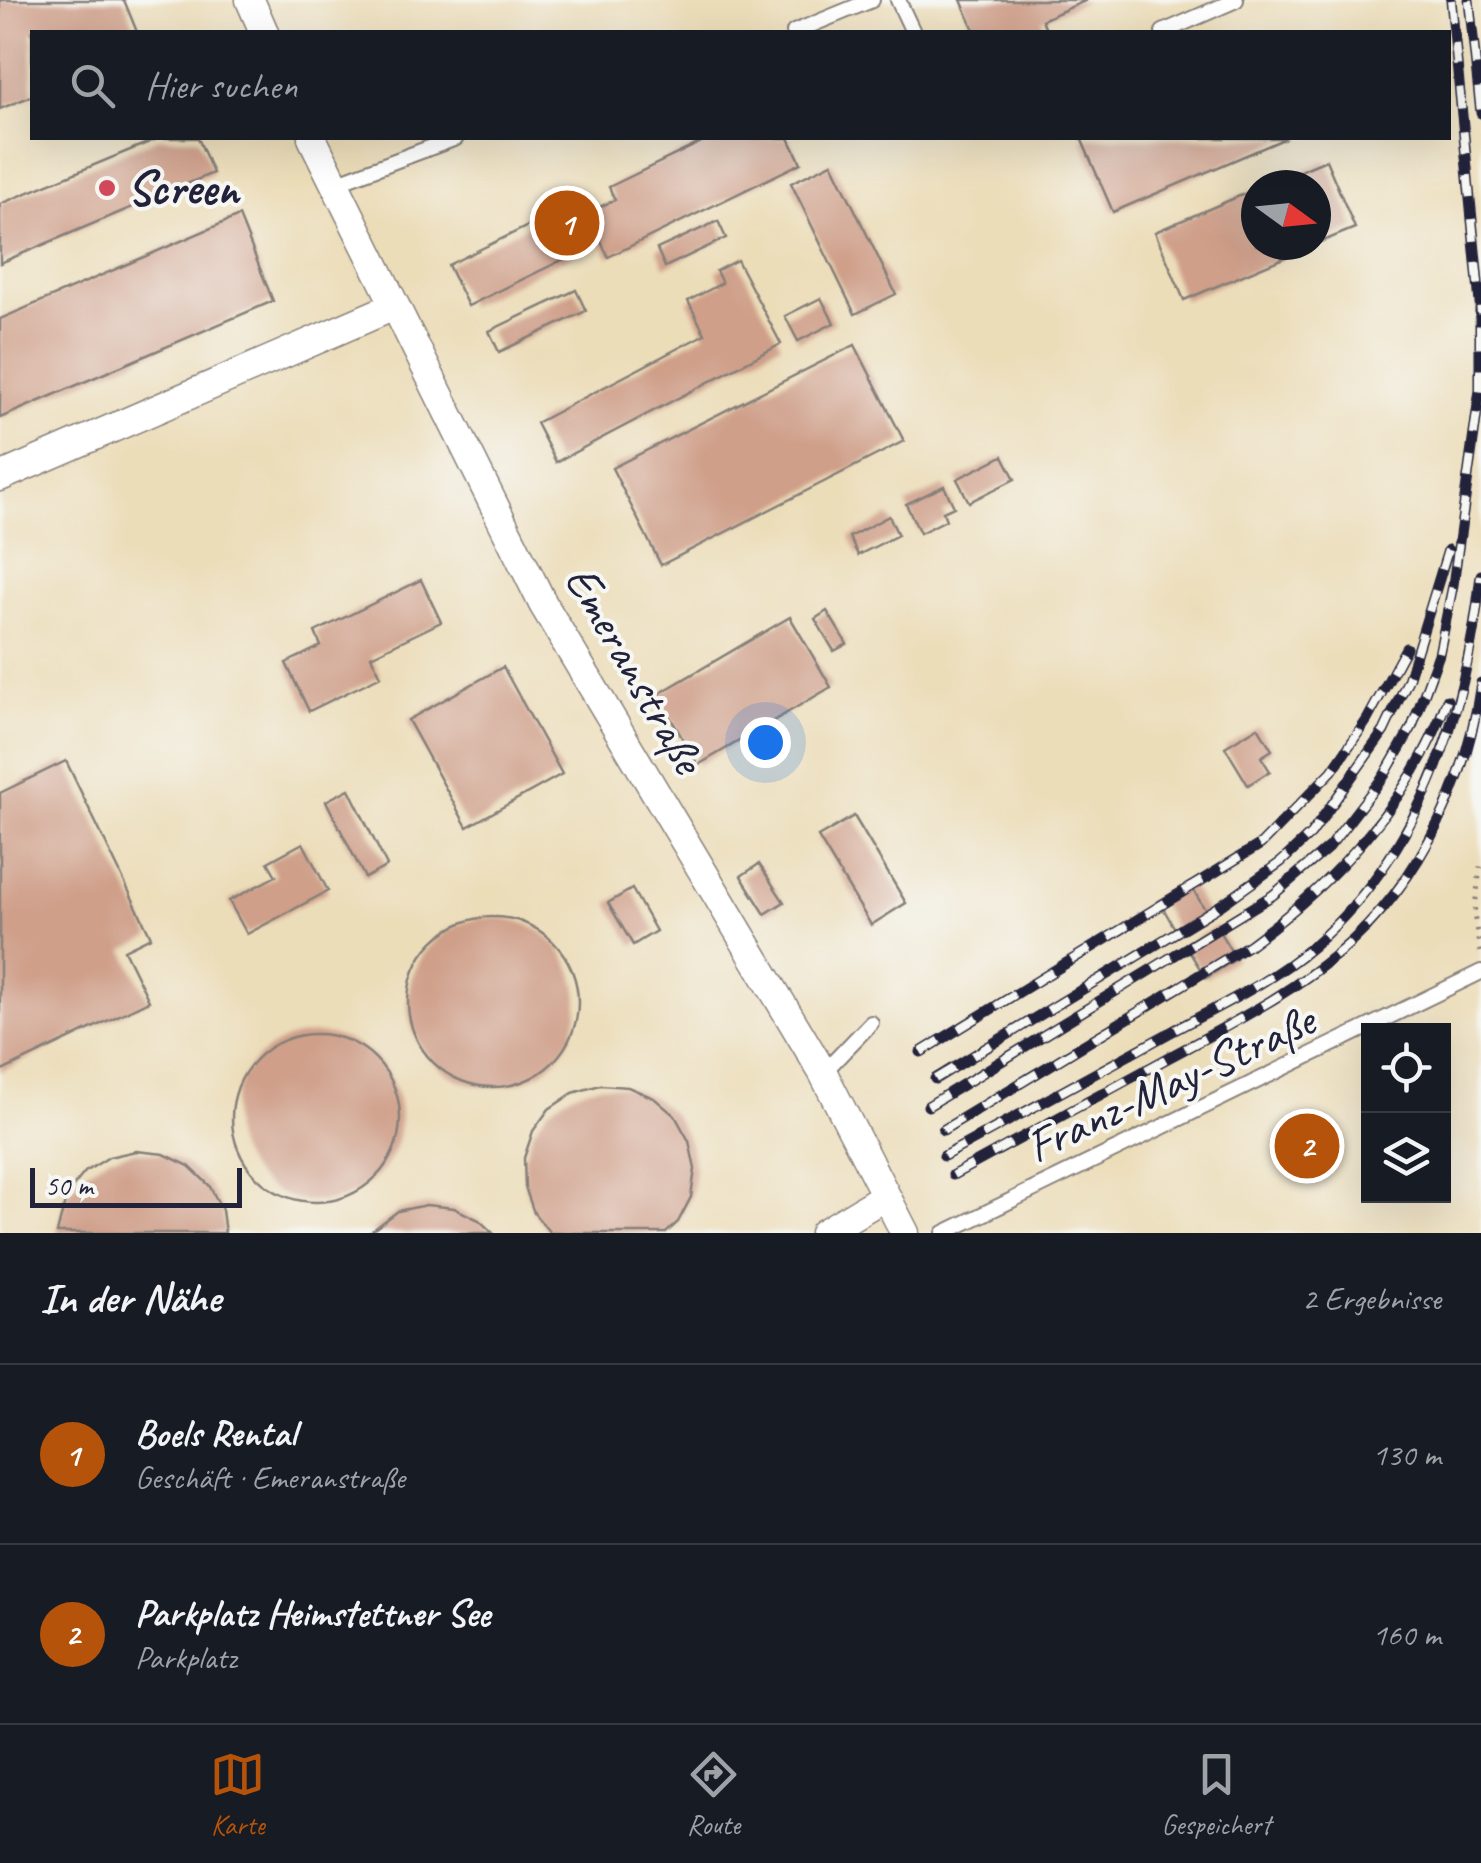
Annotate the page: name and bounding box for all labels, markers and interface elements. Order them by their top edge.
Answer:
search box [30,30,1451,140]
icon: search [65,58,120,113]
text: Hier suchen [145,62,297,109]
place label: Screen [127,158,242,218]
north arrow [1241,170,1331,260]
marker: Screen [96,177,118,199]
pin: 1 [534,186,600,260]
street label: Emeranstraße [552,554,720,787]
your location [740,717,791,768]
street label: Franz-May-Straße [1016,989,1327,1176]
map controls [1361,1023,1451,1203]
button: locate [1361,1023,1451,1113]
pin: 2 [1274,1108,1340,1184]
button: layers [1361,1113,1451,1203]
scale bar [30,1163,242,1208]
text: 50 m [45,1168,93,1203]
text: In der Nähe [40,1272,221,1325]
text: 2 Ergebnisse [1302,1278,1441,1319]
text: Boels Rental [135,1410,296,1457]
text: 1 [65,1434,80,1475]
text: 130 m [1372,1434,1441,1475]
text: Geschäft · Emeranstraße [135,1457,405,1498]
text: Parkplatz Heimstettner See [135,1590,490,1637]
text: 2 [65,1614,80,1655]
text: 160 m [1372,1614,1441,1655]
text: Parkplatz [135,1637,237,1678]
tab: Karte [210,1747,265,1842]
tab: Route [686,1747,741,1842]
tab: Gespeichert [1162,1747,1271,1842]

